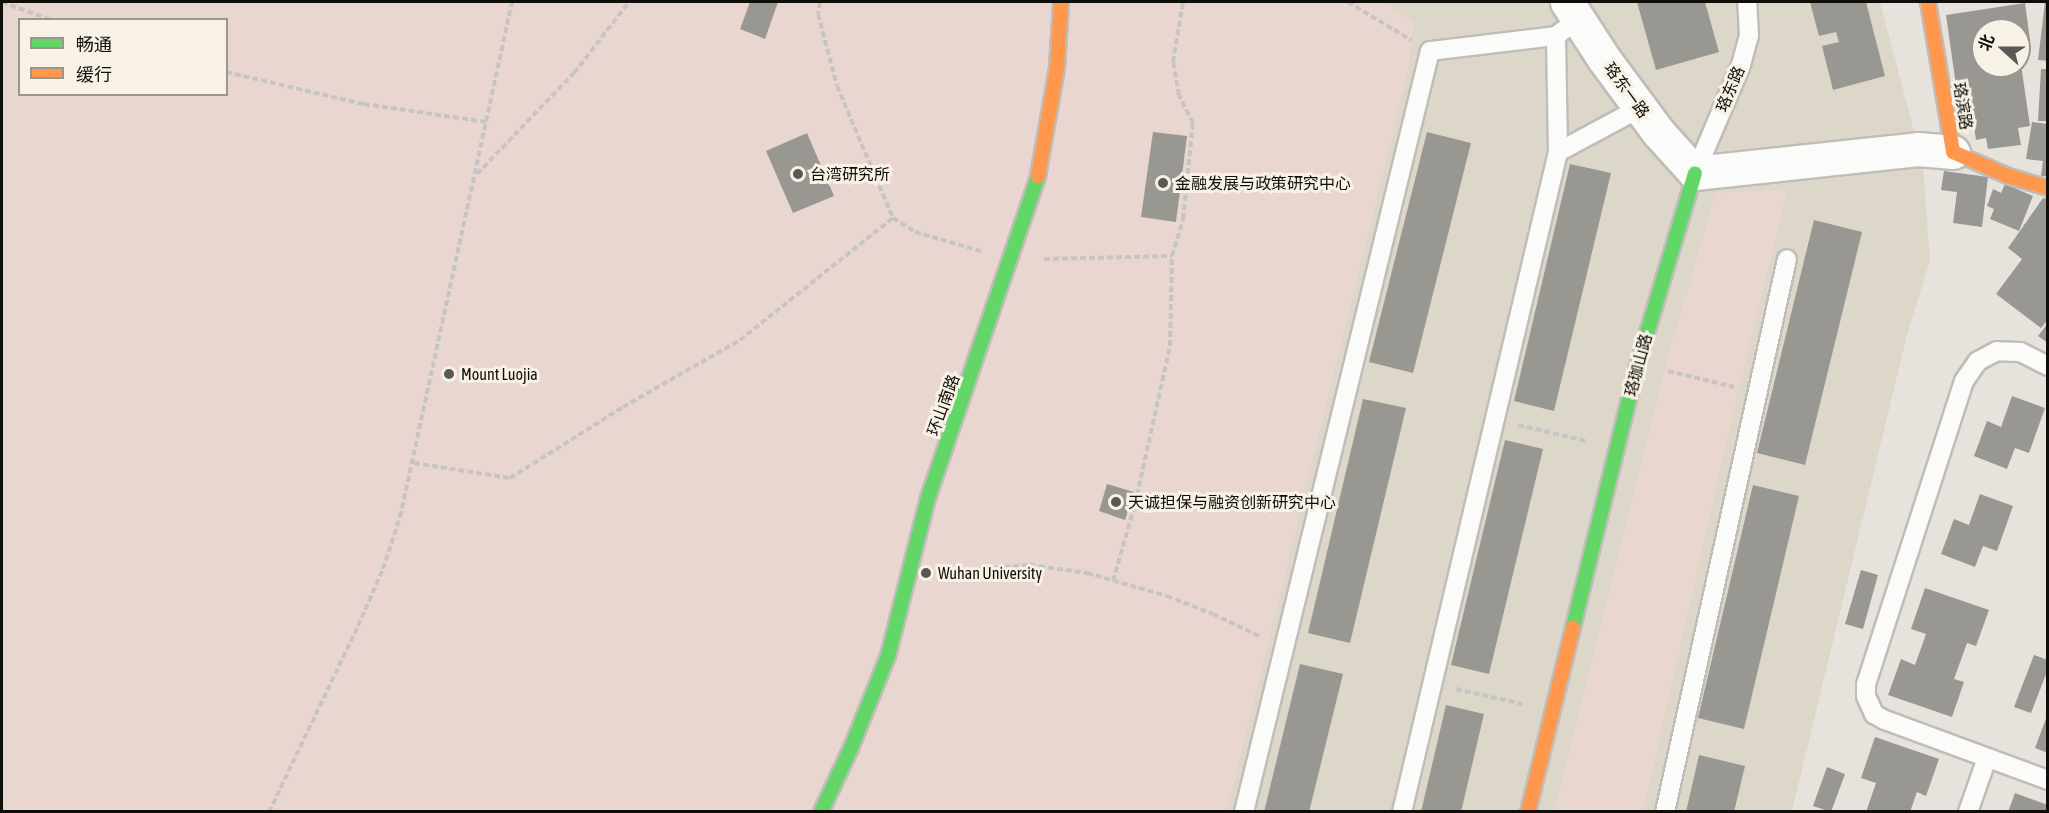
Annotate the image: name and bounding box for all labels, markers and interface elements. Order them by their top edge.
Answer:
legend [18,18,228,96]
north arrow [1971,18,2031,78]
text: 北 [1975,32,1997,53]
text: 畅通 [76,34,112,55]
street label: 珞东一路 [1600,58,1654,122]
street label: 珞东路 [1712,63,1748,115]
text: 缓行 [76,64,112,85]
street label: 珞滨路 [1950,81,1976,131]
place label: 台湾研究所 [810,164,890,184]
marker: 台湾研究所 [791,167,805,181]
place label: 金融发展与政策研究中心 [1175,173,1351,193]
marker: 金融发展与政策研究中心 [1156,176,1170,190]
street label: 珞珈山路 [1620,332,1656,398]
place label: Mount Luojia [461,364,538,384]
marker: Mount Luojia [442,367,456,381]
street label: 环山南路 [923,372,963,438]
place label: 天诚担保与融资创新研究中心 [1128,492,1336,512]
marker: 天诚担保与融资创新研究中心 [1109,495,1123,509]
place label: Wuhan University [938,563,1042,583]
marker: Wuhan University [919,566,933,580]

